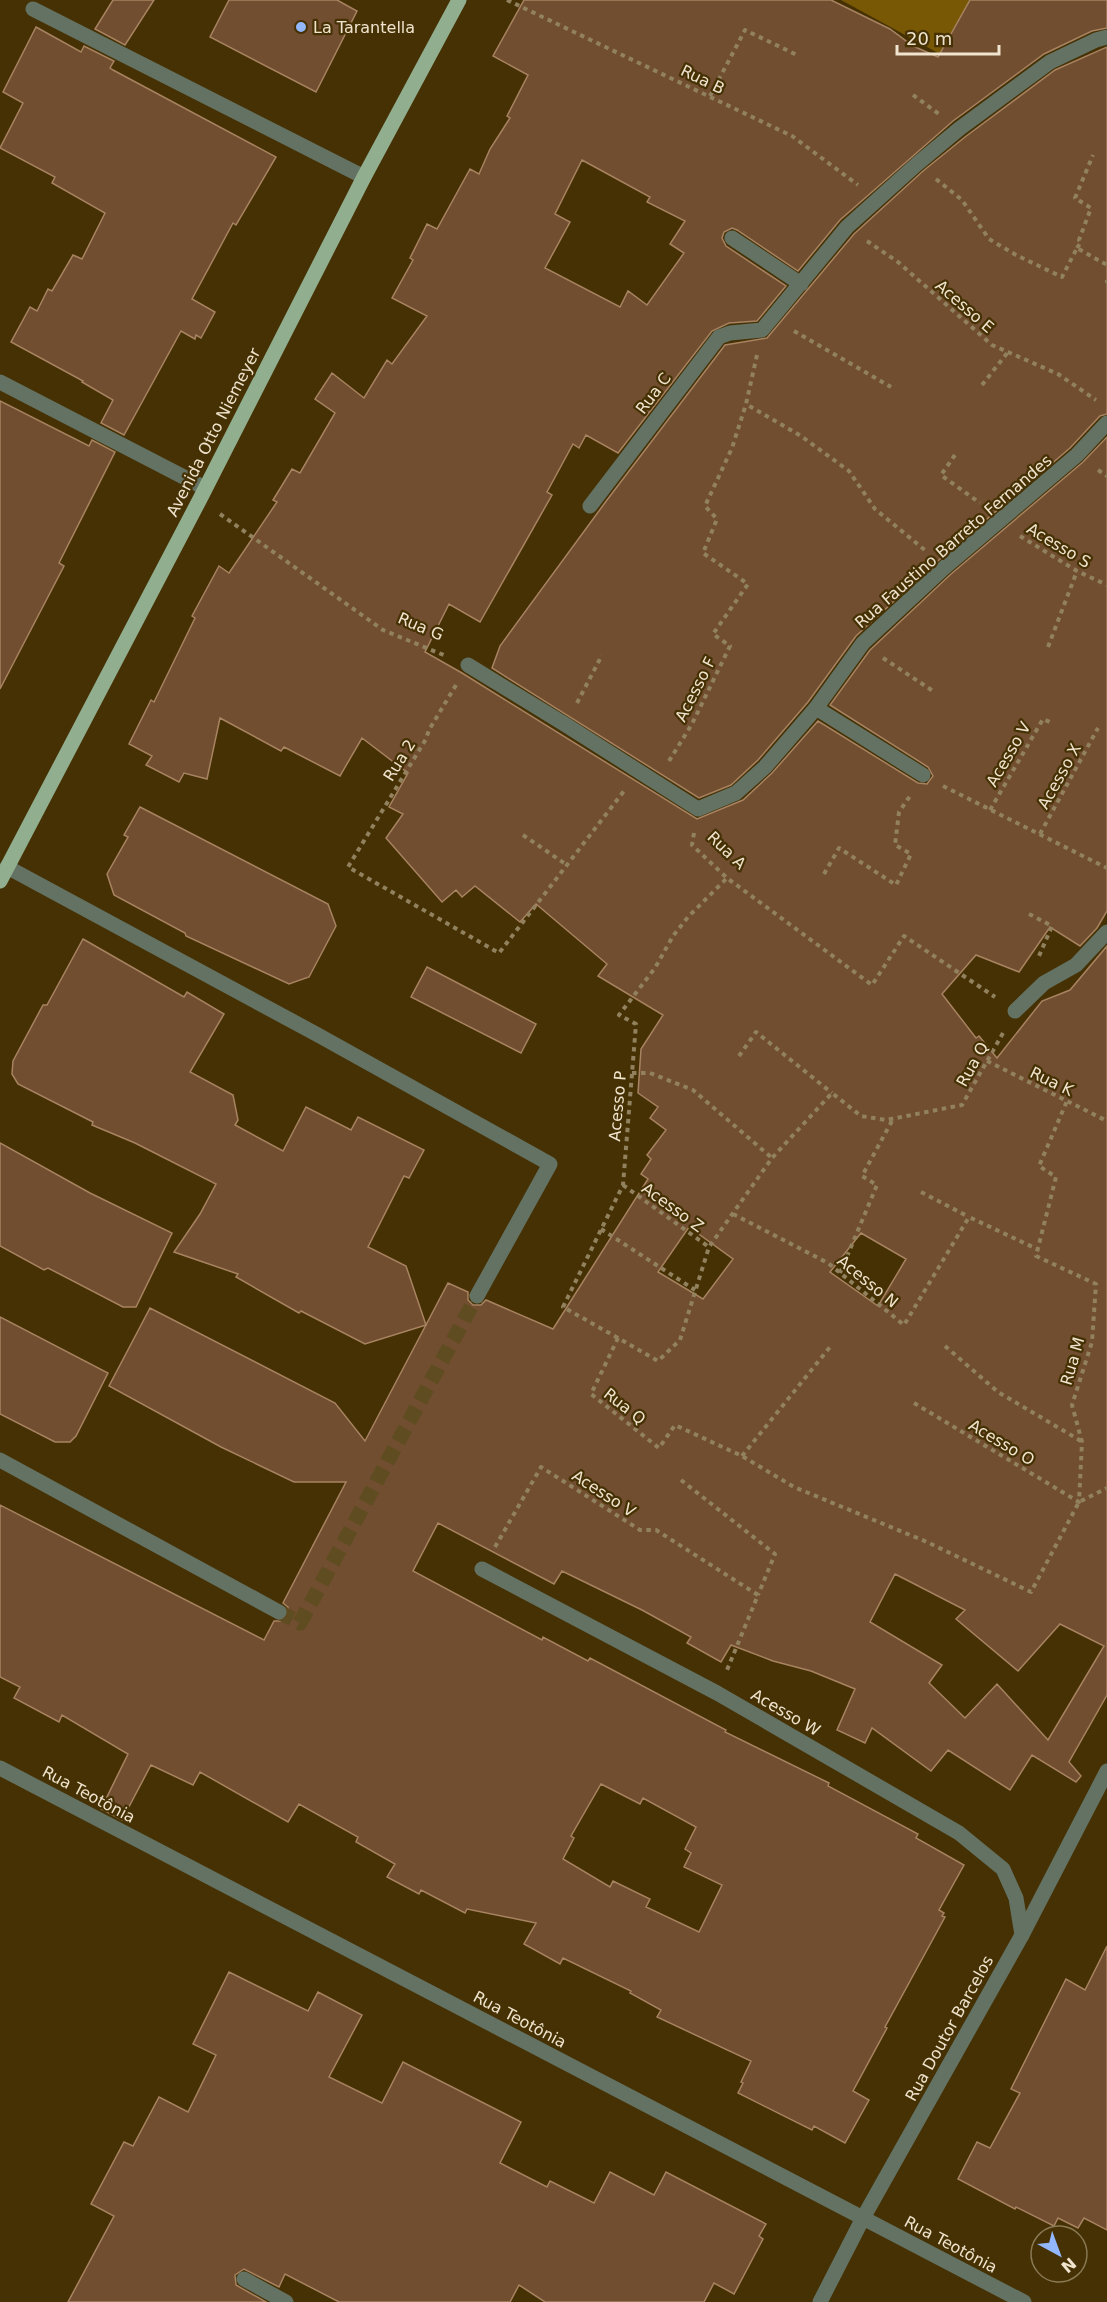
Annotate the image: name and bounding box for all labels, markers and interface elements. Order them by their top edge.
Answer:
place label: La Tarantella [313,18,415,37]
scale bar [897,18,999,56]
marker: La Tarantella [294,20,308,34]
text: 20 m [906,28,952,49]
street label: Rua B [678,61,728,98]
street label: Acesso E [932,276,998,337]
street label: Avenida Otto Niemeyer [163,344,264,520]
street label: Rua C [632,369,675,418]
street label: Rua Faustino Barreto Fernandes [851,451,1056,632]
street label: Acesso S [1023,519,1094,572]
street label: Rua G [395,608,447,645]
street label: Acesso F [671,654,720,725]
street label: Acesso V [982,718,1035,790]
street label: Rua 2 [379,736,420,785]
street label: Acesso X [1034,740,1085,812]
street label: Rua A [703,827,750,873]
street label: Rua Q [952,1039,992,1090]
street label: Rua K [1027,1063,1077,1100]
street label: Acesso P [605,1070,630,1142]
street label: Acesso Z [638,1179,707,1236]
street label: Acesso N [833,1251,902,1312]
street label: Rua M [1057,1335,1088,1387]
street label: Rua Q [600,1384,649,1429]
street label: Acesso O [965,1415,1038,1469]
street label: Acesso V [568,1466,639,1521]
street label: Acesso W [748,1685,824,1740]
street label: Rua Teotônia [39,1762,139,1827]
street label: Rua Doutor Barcelos [901,1952,997,2104]
street label: Rua Teotônia [470,1987,570,2052]
street label: Rua Teotônia [901,2212,1001,2277]
north arrow [1029,2224,1089,2284]
text: N [1057,2253,1080,2277]

